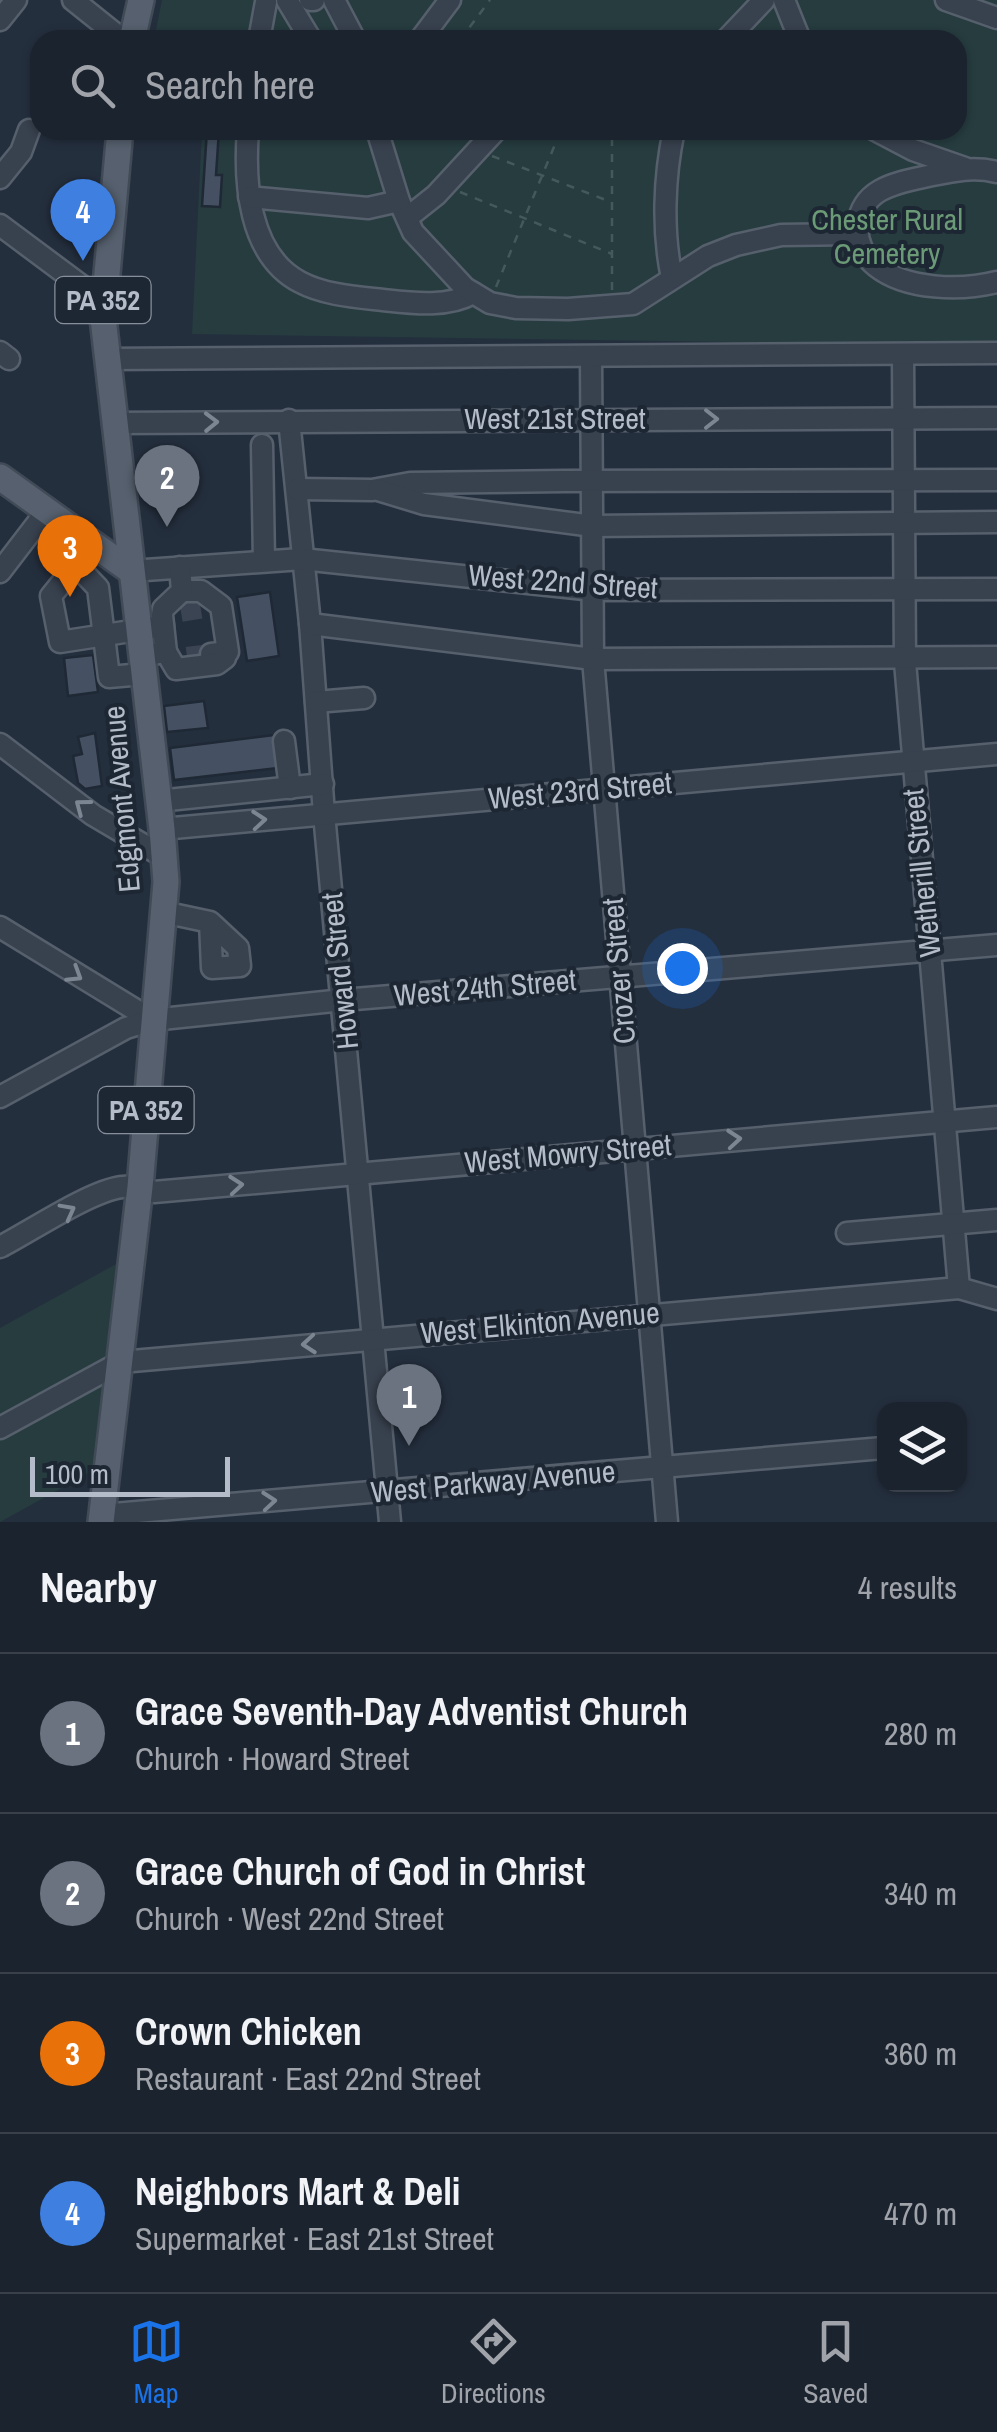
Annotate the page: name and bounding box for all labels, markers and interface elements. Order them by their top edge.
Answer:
search box [30,30,967,140]
icon: search [65,58,120,113]
text: Search here [145,60,315,111]
pin: 4 [51,178,116,261]
park label: Chester Rural Cemetery [811,199,963,273]
road number: PA 352 [56,277,150,323]
street label: West 21st Street [464,398,646,438]
one-way arrow [704,408,719,430]
one-way arrow [203,411,219,432]
pin: 2 [134,444,200,527]
pin: 3 [38,514,102,597]
street label: West 22nd Street [467,554,659,608]
street label: Edgmont Avenue [93,704,149,894]
street label: West 23rd Street [486,762,674,818]
street label: Wetherill Street [892,787,950,959]
one-way arrow [75,801,93,818]
one-way arrow [252,810,268,832]
street label: Howard Street [311,891,367,1051]
street label: Crozer Street [592,896,644,1046]
your location [657,943,708,994]
street label: West 24th Street [392,959,578,1015]
one-way arrow [64,962,82,981]
road number: PA 352 [98,1087,194,1133]
street label: West Mowry Street [463,1124,673,1182]
one-way arrow [727,1128,743,1150]
one-way arrow [229,1174,245,1196]
one-way arrow [58,1203,76,1223]
street label: West Elkinton Avenue [419,1292,661,1352]
one-way arrow [300,1333,316,1354]
pin: 1 [376,1364,442,1446]
map controls [877,1402,967,1492]
button: layers [877,1402,967,1492]
street label: West Parkway Avenue [369,1450,617,1512]
scale bar [30,1452,230,1496]
text: 100 m [45,1455,109,1493]
one-way arrow [261,1491,277,1513]
text: Nearby [40,1559,157,1615]
text: 4 results [858,1566,957,1609]
text: Grace Seventh-Day Adventist Church [135,1686,688,1737]
text: 1 [65,1712,80,1755]
text: 280 m [884,1712,957,1755]
text: Church · Howard Street [135,1737,409,1780]
text: Grace Church of God in Christ [135,1846,585,1897]
text: 2 [65,1872,80,1915]
text: 340 m [884,1872,957,1915]
text: Church · West 22nd Street [135,1897,444,1940]
text: Crown Chicken [135,2006,362,2057]
text: 3 [65,2032,80,2075]
text: 360 m [884,2032,957,2075]
text: Restaurant · East 22nd Street [135,2057,481,2100]
text: Neighbors Mart & Deli [135,2166,461,2217]
text: 4 [65,2192,80,2235]
text: 470 m [884,2192,957,2235]
text: Supermarket · East 21st Street [135,2217,494,2260]
tab: Map [129,2314,184,2412]
tab: Directions [441,2314,546,2412]
tab: Saved [803,2314,868,2412]

